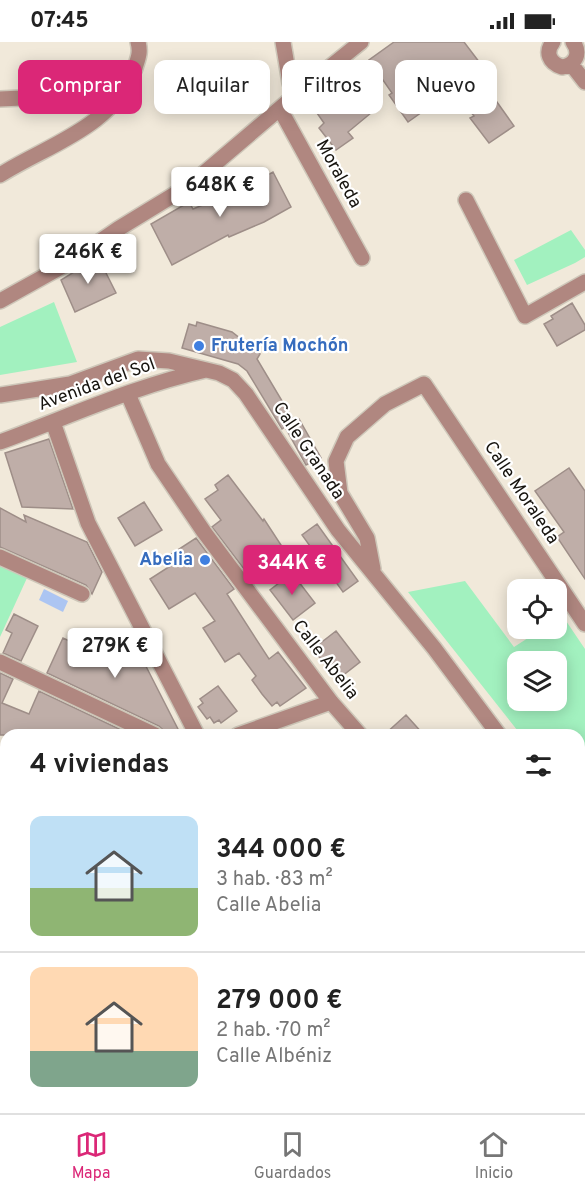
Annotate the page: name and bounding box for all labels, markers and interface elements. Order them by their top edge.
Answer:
text: 07:45 [30,8,89,35]
chip: Comprar [18,60,142,114]
chip: Alquilar [154,60,270,114]
chip: Filtros [282,60,383,114]
chip: Nuevo [395,60,497,114]
street label: Moraleda [310,136,366,212]
pin: 648K € [171,167,269,218]
text: 648K € [185,173,255,199]
pin: 246K € [39,234,137,285]
text: 246K € [53,240,123,266]
place label: Frutería Mochón [211,335,349,358]
marker: Frutería Mochón [192,339,206,353]
street label: Avenida del Sol [35,353,159,417]
street label: Calle Granada [267,398,349,504]
street label: Calle Moraleda [478,437,564,549]
pin: 344K € [243,545,341,596]
place label: Abelia [139,549,193,572]
text: 344K € [257,551,327,577]
marker: Abelia [198,553,212,567]
map controls [507,579,567,711]
button: locate [507,579,567,639]
street label: Calle Abelia [287,616,363,704]
pin: 279K € [66,628,164,679]
text: 279K € [82,634,148,660]
button: layers [507,651,567,711]
text: 4 viviendas [30,749,169,782]
icon: filters [522,749,555,782]
text: 344 000 € [216,834,346,867]
icon: home [78,840,150,912]
text: 3 hab. · 83 m² [216,867,333,893]
text: Calle Abelia [216,893,321,919]
text: 279 000 € [216,985,343,1018]
icon: home [78,991,150,1063]
text: 2 hab. · 70 m² [216,1018,331,1044]
text: Calle Albéniz [216,1044,332,1070]
tab: Mapa [72,1128,110,1184]
tab: Guardados [254,1128,331,1184]
tab: Inicio [475,1128,513,1184]

